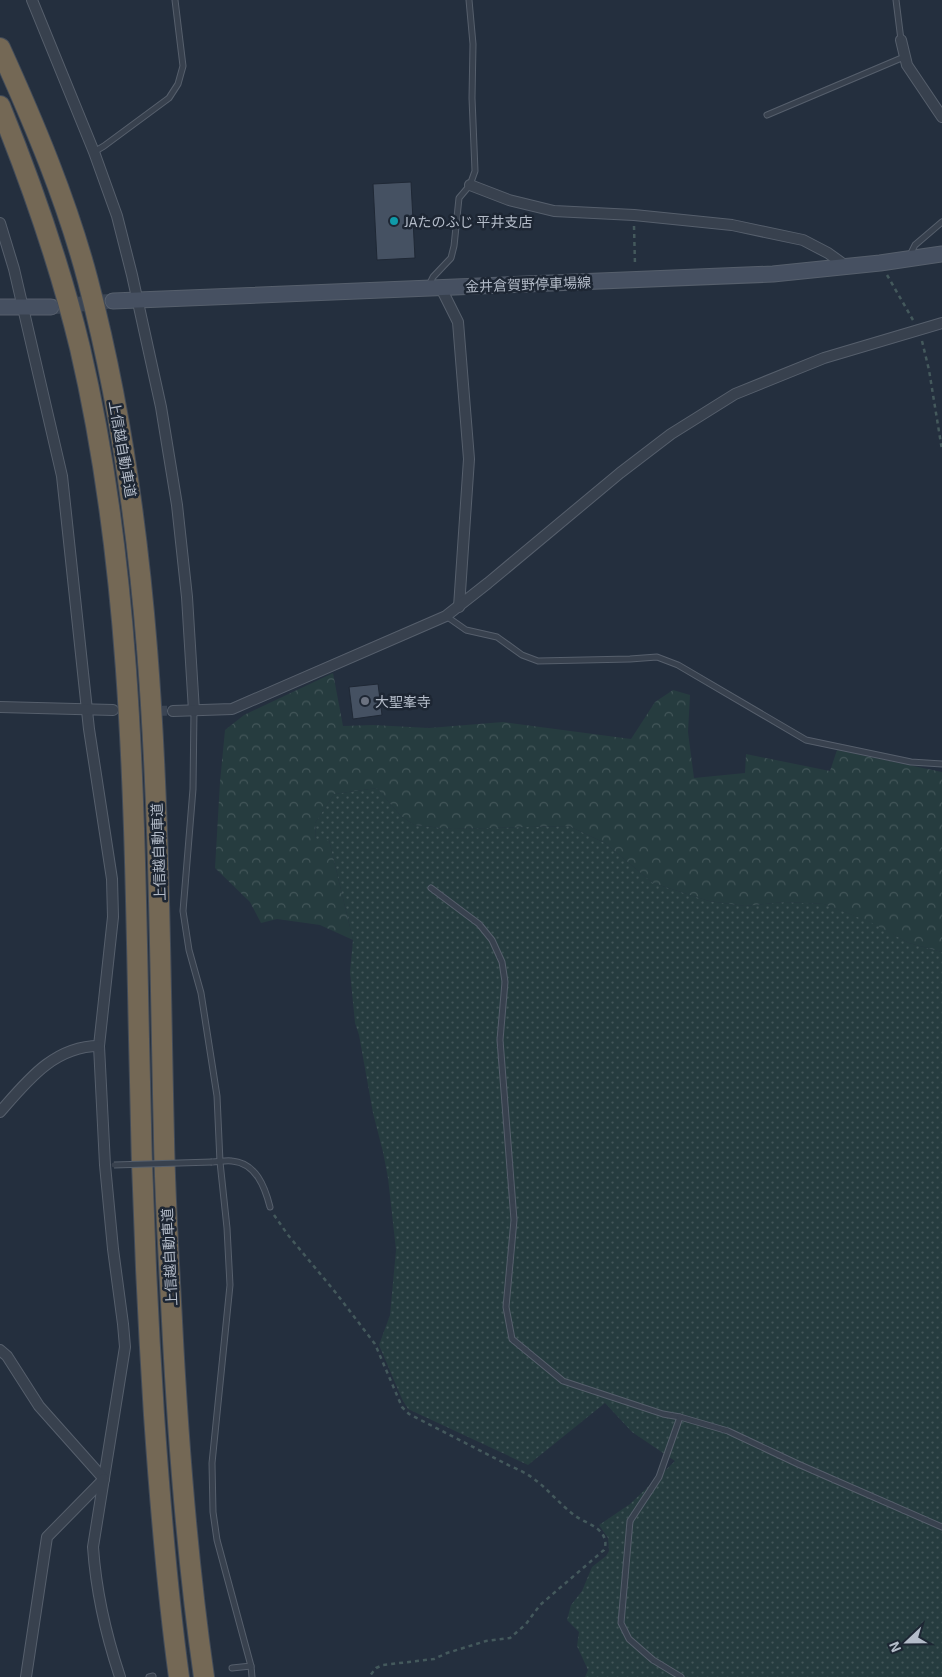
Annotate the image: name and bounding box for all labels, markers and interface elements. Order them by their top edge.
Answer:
place label: JAたのふじ 平井支店 [404,213,533,230]
marker: JAたのふじ 平井支店 [388,215,400,227]
street label: 金井倉賀野停車場線 [465,273,591,295]
street label: 上信越自動車道 [106,399,140,499]
place label: 大聖峯寺 [375,693,431,710]
marker: 大聖峯寺 [359,695,371,707]
street label: 上信越自動車道 [148,803,168,901]
street label: 上信越自動車道 [158,1208,180,1306]
north arrow [882,1617,932,1667]
text: N [885,1639,904,1655]

